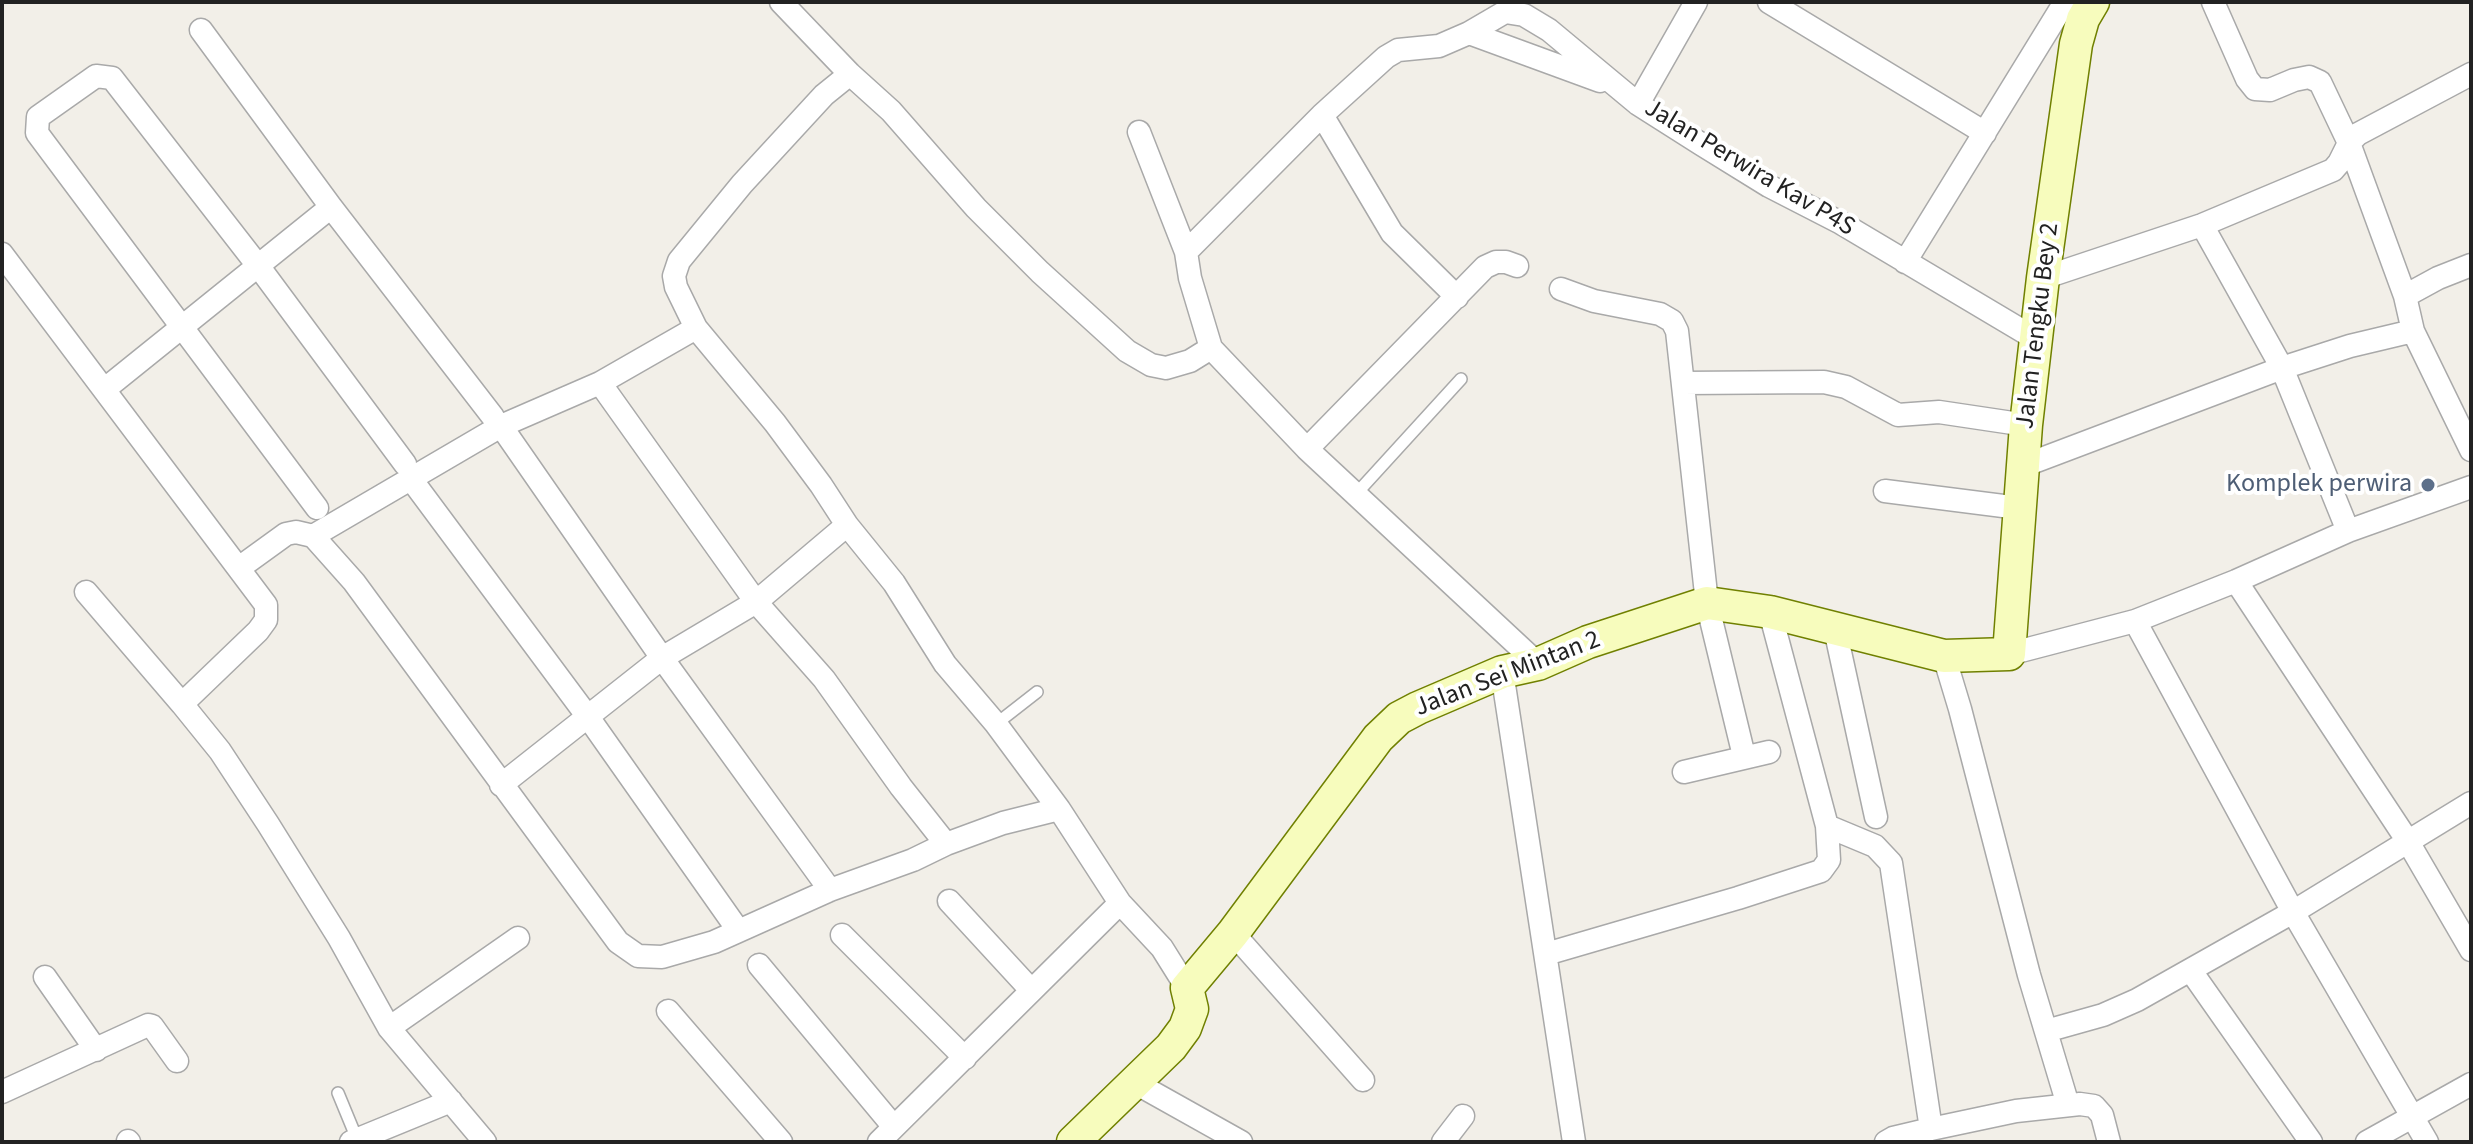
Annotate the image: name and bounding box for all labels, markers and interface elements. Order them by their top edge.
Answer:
street label: Jalan Perwira Kav P4S [1638,94,1860,244]
street label: Jalan Tengku Bey 2 [2011,221,2067,431]
place label: Komplek perwira [2226,469,2412,501]
marker: Komplek perwira [2419,476,2437,494]
street label: Jalan Sei Mintan 2 [1411,625,1605,725]

